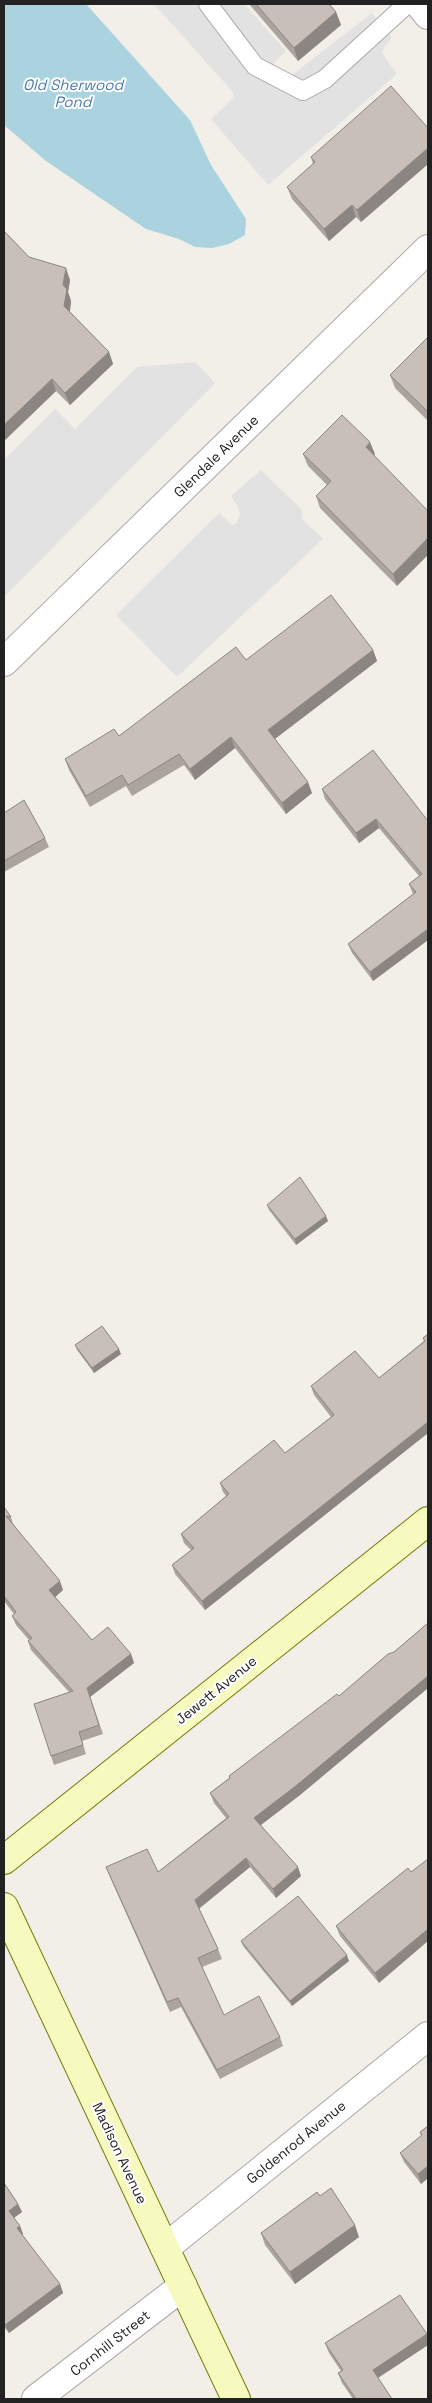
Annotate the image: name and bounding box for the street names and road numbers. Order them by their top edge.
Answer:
street label: Glendale Avenue [170,411,262,501]
street label: Jewett Avenue [172,1652,260,1728]
street label: Goldenrod Avenue [243,2096,349,2188]
street label: Madison Avenue [89,2099,151,2207]
street label: Cornhill Street [66,2306,154,2380]

